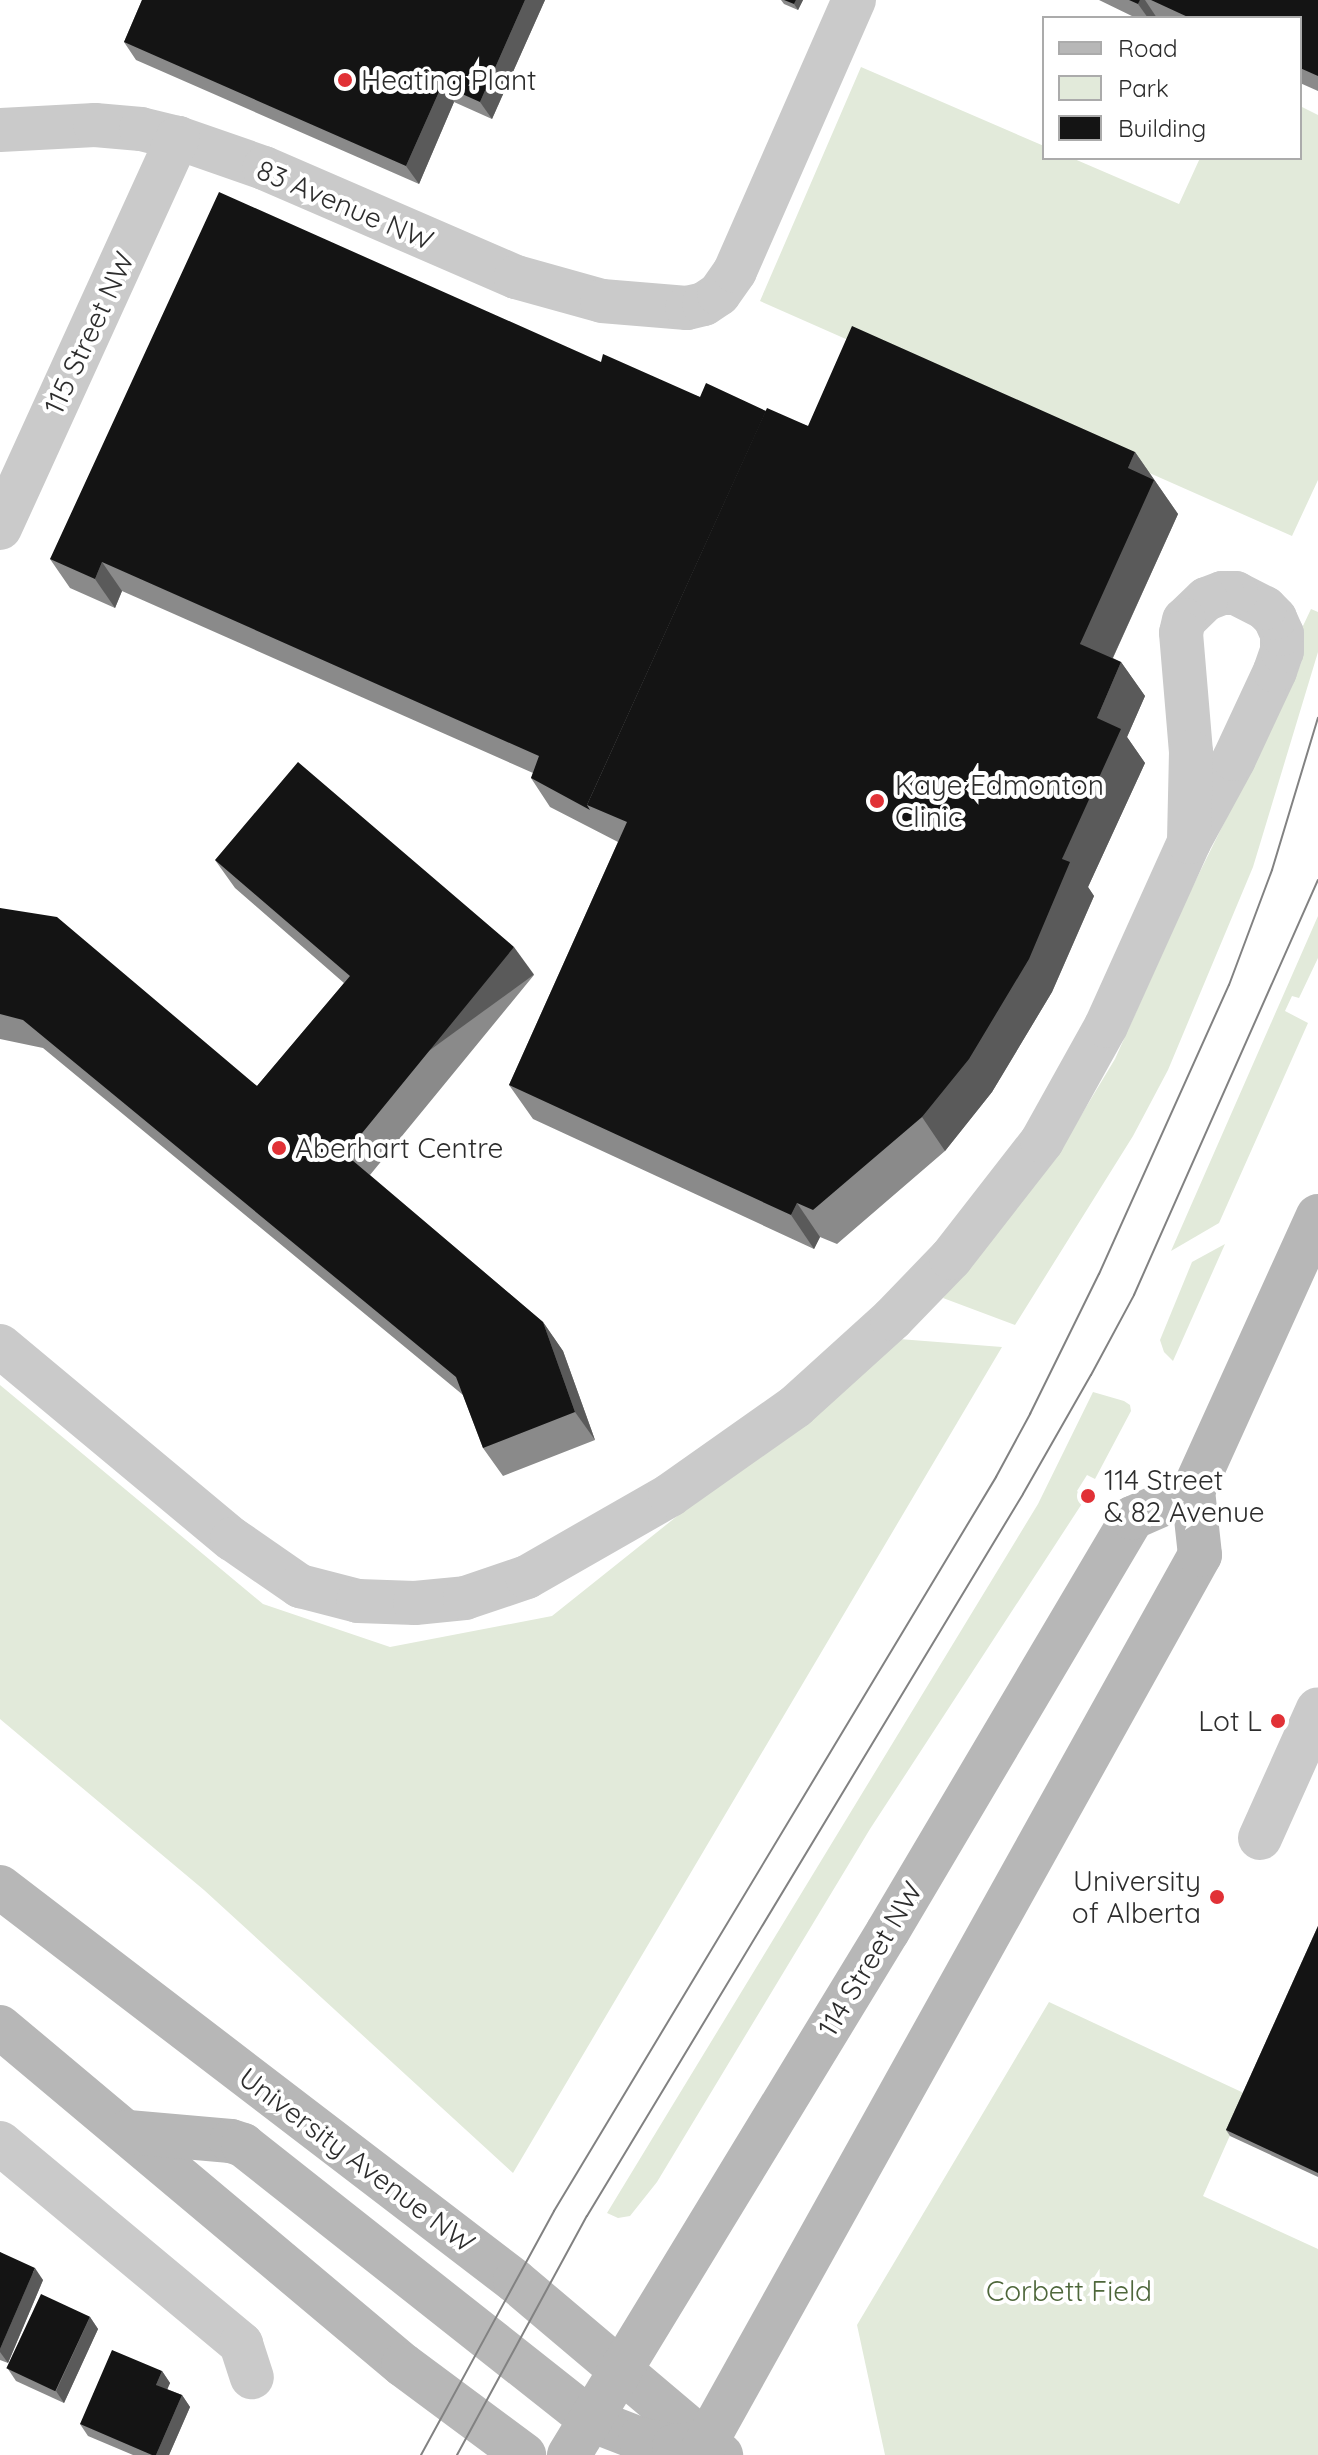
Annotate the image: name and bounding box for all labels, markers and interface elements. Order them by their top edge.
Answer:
legend [1042,16,1302,160]
text: Road [1118,33,1178,63]
place label: Heating Plant [361,63,537,97]
marker: Heating Plant [336,71,354,89]
text: Park [1118,73,1169,103]
text: Building [1118,113,1206,143]
street label: 83 Avenue NW [252,153,438,257]
street label: 115 Street NW [37,246,141,420]
place label: Kaye Edmonton Clinic [895,768,1104,834]
marker: Kaye Edmonton Clinic [866,790,888,812]
place label: Aberhart Centre [295,1131,503,1165]
marker: Aberhart Centre [270,1139,288,1157]
place label: 114 Street & 82 Avenue [1104,1463,1265,1529]
marker: 114 Street & 82 Avenue [1079,1487,1097,1505]
place label: Lot L [1198,1704,1262,1738]
marker: Lot L [1269,1712,1287,1730]
place label: University of Alberta [1072,1864,1201,1930]
street label: 114 Street NW [811,1876,929,2042]
marker: University of Alberta [1208,1888,1226,1906]
street label: University Avenue NW [233,2060,481,2260]
park label: Corbett Field [986,2274,1152,2308]

